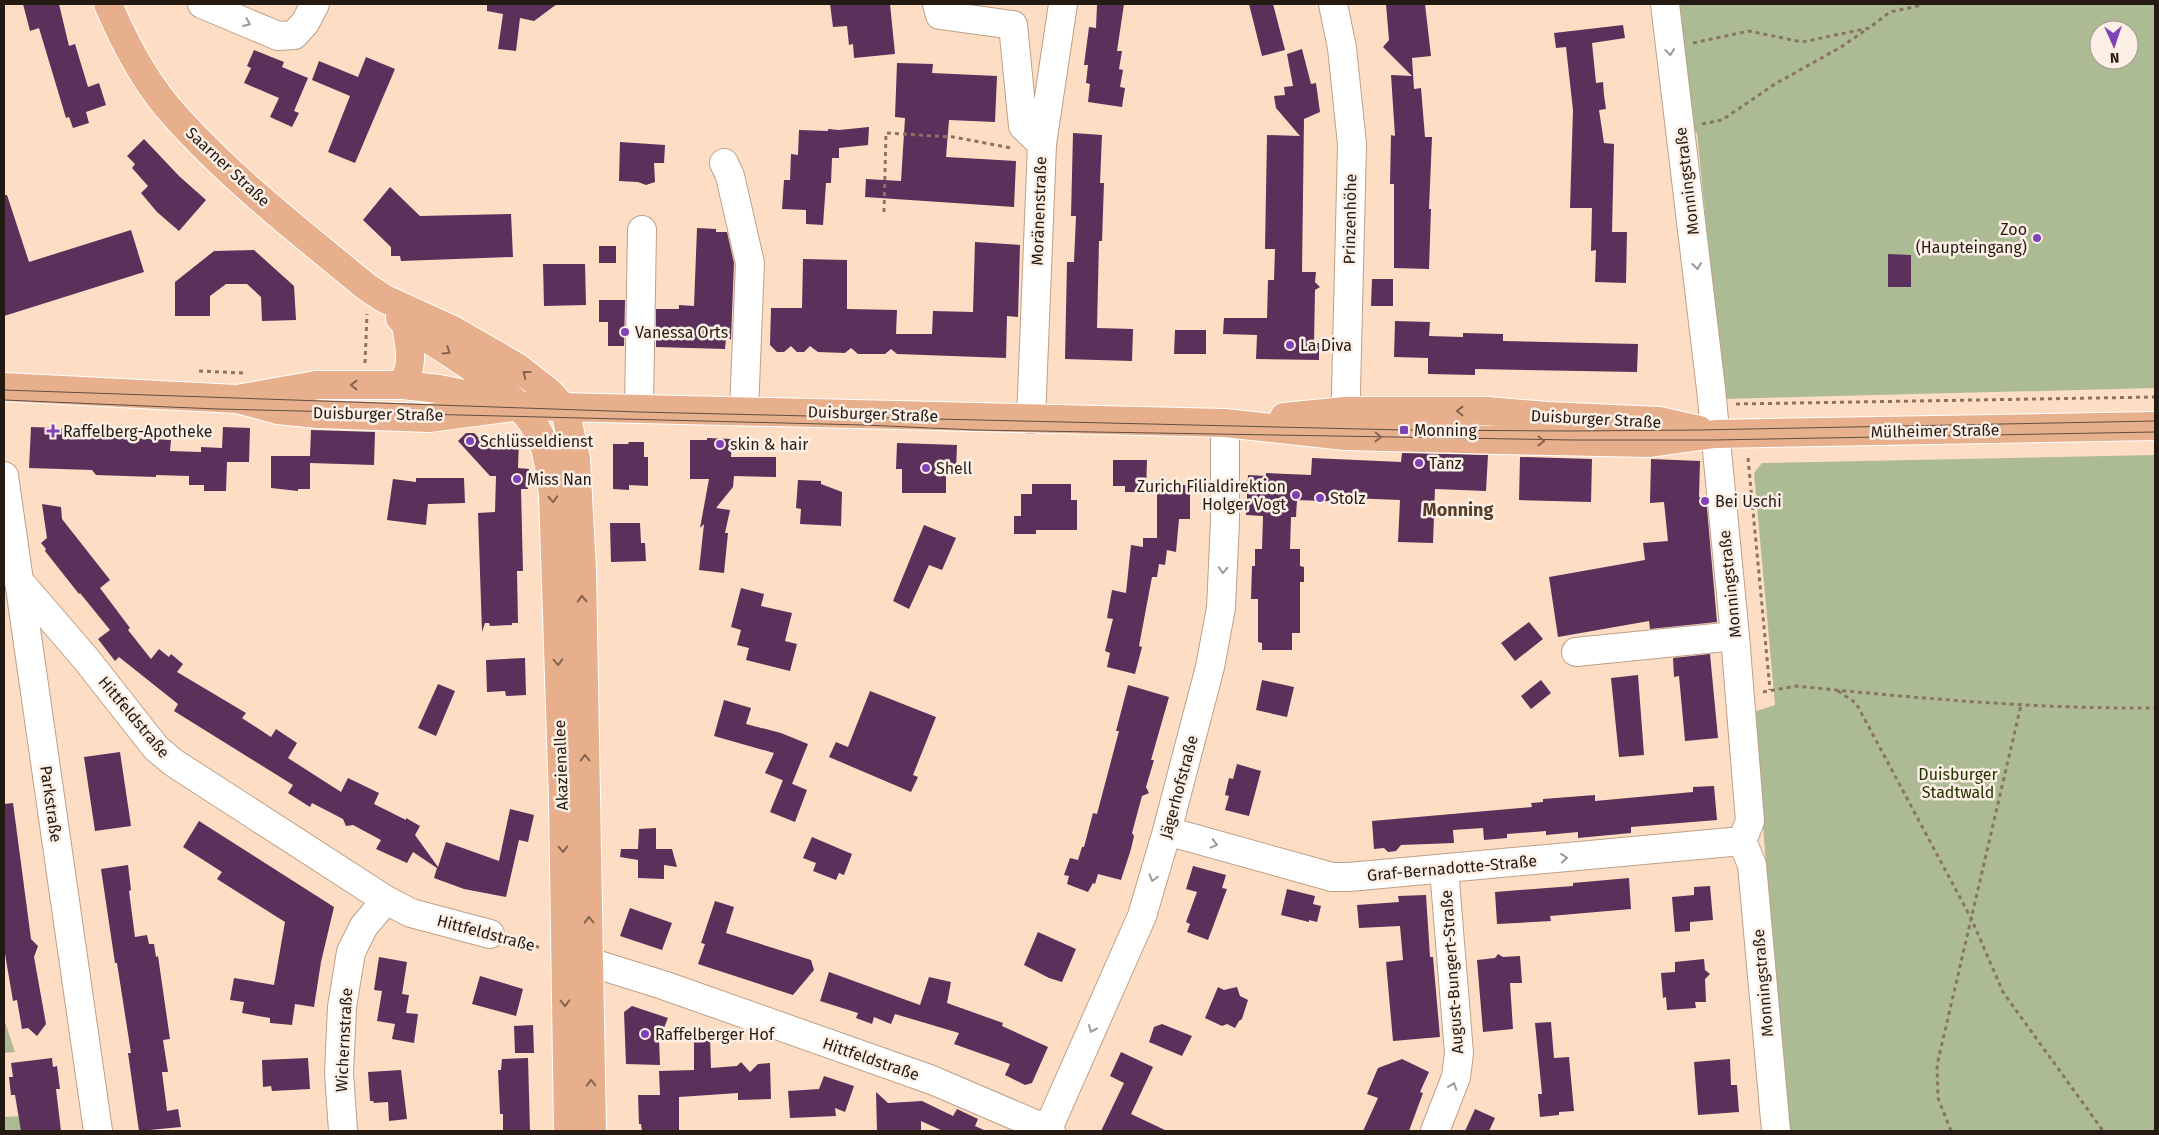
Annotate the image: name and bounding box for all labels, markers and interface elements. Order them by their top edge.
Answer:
one-way arrow [242,16,251,27]
north arrow [2089,20,2139,70]
one-way arrow [1664,49,1675,57]
text: N [2110,49,2120,66]
street label: Saarner Straße [182,123,274,211]
street label: Monningstraße [1671,126,1703,236]
street label: Moränenstraße [1028,156,1050,266]
street label: Prinzenhöhe [1340,173,1360,265]
place label: Zoo (Haupteingang) [1916,220,2027,257]
marker: Zoo (Haupteingang) [2031,232,2043,244]
one-way arrow [1691,262,1702,270]
place label: Vanessa Orts [635,323,728,342]
marker: Vanessa Orts [619,326,631,338]
place label: La Diva [1300,336,1352,355]
marker: La Diva [1284,339,1296,351]
one-way arrow [442,345,451,355]
one-way arrow [523,371,532,379]
one-way arrow [350,380,358,390]
street label: Duisburger Straße [807,402,939,426]
street label: Duisburger Straße [313,403,443,425]
one-way arrow [1456,406,1464,416]
street label: Duisburger Straße [1530,406,1662,432]
street label: Mülheimer Straße [1870,420,2000,442]
place label: Monning [1414,421,1477,440]
place label: Raffelberg-Apotheke [63,422,212,441]
marker: Monning [1398,424,1410,436]
marker: Raffelberg-Apotheke [47,425,59,437]
place label: Schlüsseldienst [480,432,594,451]
one-way arrow [1375,432,1383,442]
marker: Schlüsseldienst [464,435,476,447]
place label: skin & hair [730,435,809,454]
one-way arrow [1538,436,1545,446]
marker: skin & hair [714,438,726,450]
place label: Tanz [1429,454,1462,473]
marker: Tanz [1413,457,1425,469]
place label: Shell [936,459,973,478]
marker: Shell [920,462,932,474]
place label: Miss Nan [527,470,592,489]
marker: Miss Nan [511,473,523,485]
place label: Zurich Filialdirektion Holger Vogt [1137,477,1286,514]
marker: Zurich Filialdirektion Holger Vogt [1290,489,1302,501]
place label: Stolz [1330,489,1365,508]
marker: Stolz [1314,492,1326,504]
place label: Bei Uschi [1715,492,1782,511]
one-way arrow [547,495,558,503]
marker: Bei Uschi [1699,495,1711,507]
district label: Monning [1423,499,1493,521]
street label: Monningstraße [1715,529,1745,639]
one-way arrow [1217,566,1228,574]
one-way arrow [577,595,587,603]
one-way arrow [553,658,564,666]
street label: Hittfeldstraße [94,672,174,762]
street label: Akazienallee [550,719,572,811]
street label: Jägerhofstraße [1156,733,1202,841]
one-way arrow [580,753,590,761]
street label: Parkstraße [36,764,66,844]
park label: Duisburger Stadtwald [1918,765,1998,802]
one-way arrow [1210,839,1218,849]
one-way arrow [558,846,568,853]
street label: Graf-Bernadotte-Straße [1366,851,1538,885]
one-way arrow [1560,852,1568,863]
one-way arrow [1149,874,1159,882]
street label: August-Bungert-Straße [1437,889,1467,1055]
street label: Hittfeldstraße [435,911,537,955]
one-way arrow [584,916,594,924]
street label: Monningstraße [1749,928,1777,1038]
street label: Wichernstraße [332,987,356,1093]
one-way arrow [560,999,571,1007]
one-way arrow [1088,1024,1099,1033]
place label: Raffelberger Hof [655,1025,776,1044]
marker: Raffelberger Hof [639,1028,651,1040]
street label: Hittfeldstraße [820,1034,922,1084]
one-way arrow [586,1078,596,1086]
one-way arrow [1447,1083,1457,1091]

